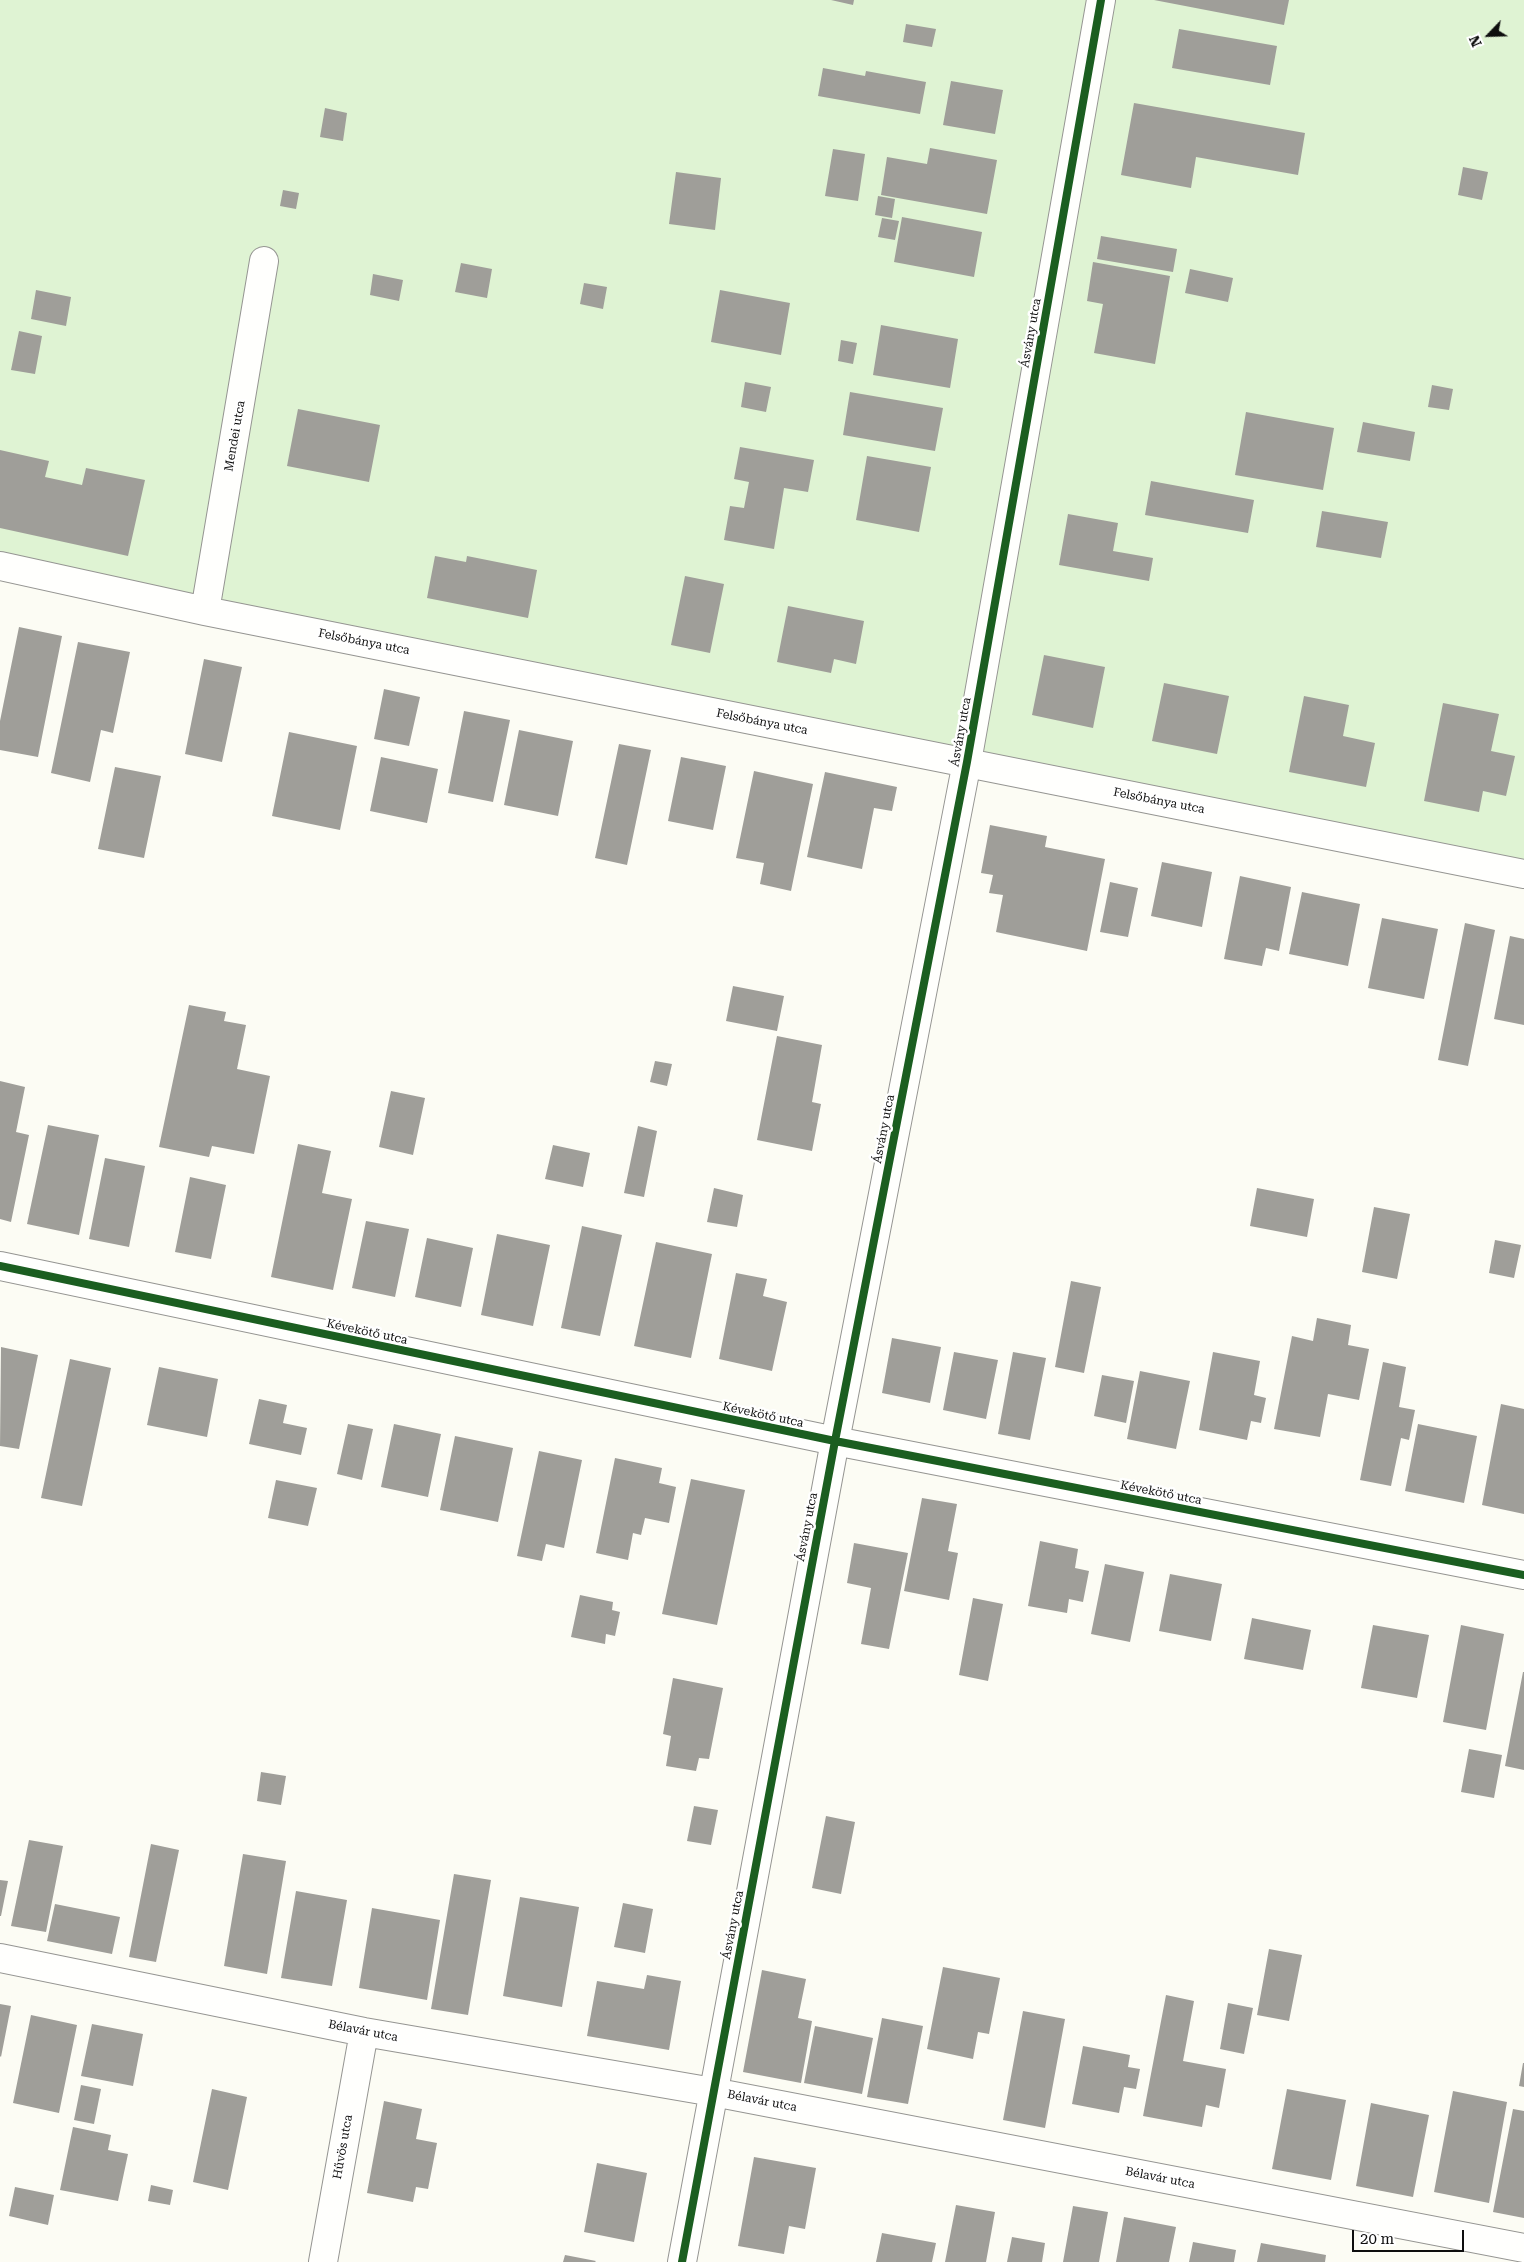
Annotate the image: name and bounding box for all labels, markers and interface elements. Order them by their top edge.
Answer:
north arrow [1464,10,1514,60]
text: N [1466,33,1485,49]
street label: Ásvány utca [1018,297,1044,369]
street label: Mendei utca [222,399,248,473]
street label: Felsőbánya utca [317,626,411,658]
street label: Ásvány utca [948,696,974,768]
street label: Felsőbánya utca [715,706,809,738]
street label: Felsőbánya utca [1112,785,1206,817]
street label: Ásvány utca [870,1093,898,1165]
street label: Kévekötő utca [325,1316,409,1348]
street label: Kévekötő utca [721,1399,805,1431]
street label: Kévekötő utca [1119,1478,1203,1508]
street label: Ásvány utca [793,1491,821,1563]
street label: Ásvány utca [719,1889,747,1961]
street label: Bélavár utca [327,2017,399,2045]
street label: Bélavár utca [726,2087,798,2115]
street label: Hűvös utca [330,2114,356,2180]
street label: Bélavár utca [1124,2164,1196,2192]
scale bar [1354,2220,1466,2252]
text: 20 m [1360,2230,1394,2248]

